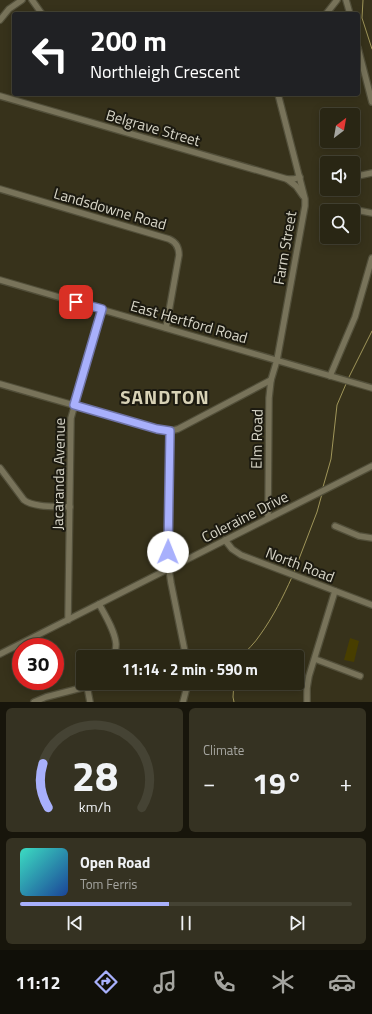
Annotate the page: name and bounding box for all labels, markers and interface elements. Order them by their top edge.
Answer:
text: 200 m [90,19,167,62]
icon: left [24,28,76,80]
text: Northleigh Crescent [90,58,240,85]
street label: Belgrave Street [103,103,204,152]
north arrow [320,108,360,148]
map controls [320,108,360,244]
button: sound [320,156,360,196]
street label: Landsdowne Road [51,181,169,236]
button: search [320,204,360,244]
street label: Farm Street [267,208,302,287]
pin [59,285,93,319]
icon: arrive [65,291,87,313]
street label: East Hertford Road [128,294,250,349]
district label: SANDTON [120,382,210,411]
street label: Elm Road [244,409,269,469]
street label: Jacaranda Avenue [46,418,71,530]
street label: Coleraine Drive [197,485,292,548]
position arrow [147,531,189,573]
street label: North Road [262,541,338,588]
speed limit sign: 30 [12,638,64,690]
text: 11:14 · 2 min · 590 m [122,658,258,681]
text: Climate [203,740,244,760]
text: 28 [71,744,118,807]
text: 19° [252,760,303,806]
text: − [203,766,215,800]
text: + [340,766,352,800]
text: km/h [78,796,111,818]
text: Open Road [80,851,150,874]
text: Tom Ferris [80,874,137,894]
icon: previous [64,912,86,934]
icon: pause [175,912,197,934]
icon: next [286,912,308,934]
icon: directions [92,968,120,996]
icon: music [151,968,179,996]
icon: phone [210,968,238,996]
icon: climate [269,968,297,996]
icon: car [328,968,356,996]
text: 11:12 [16,969,61,996]

